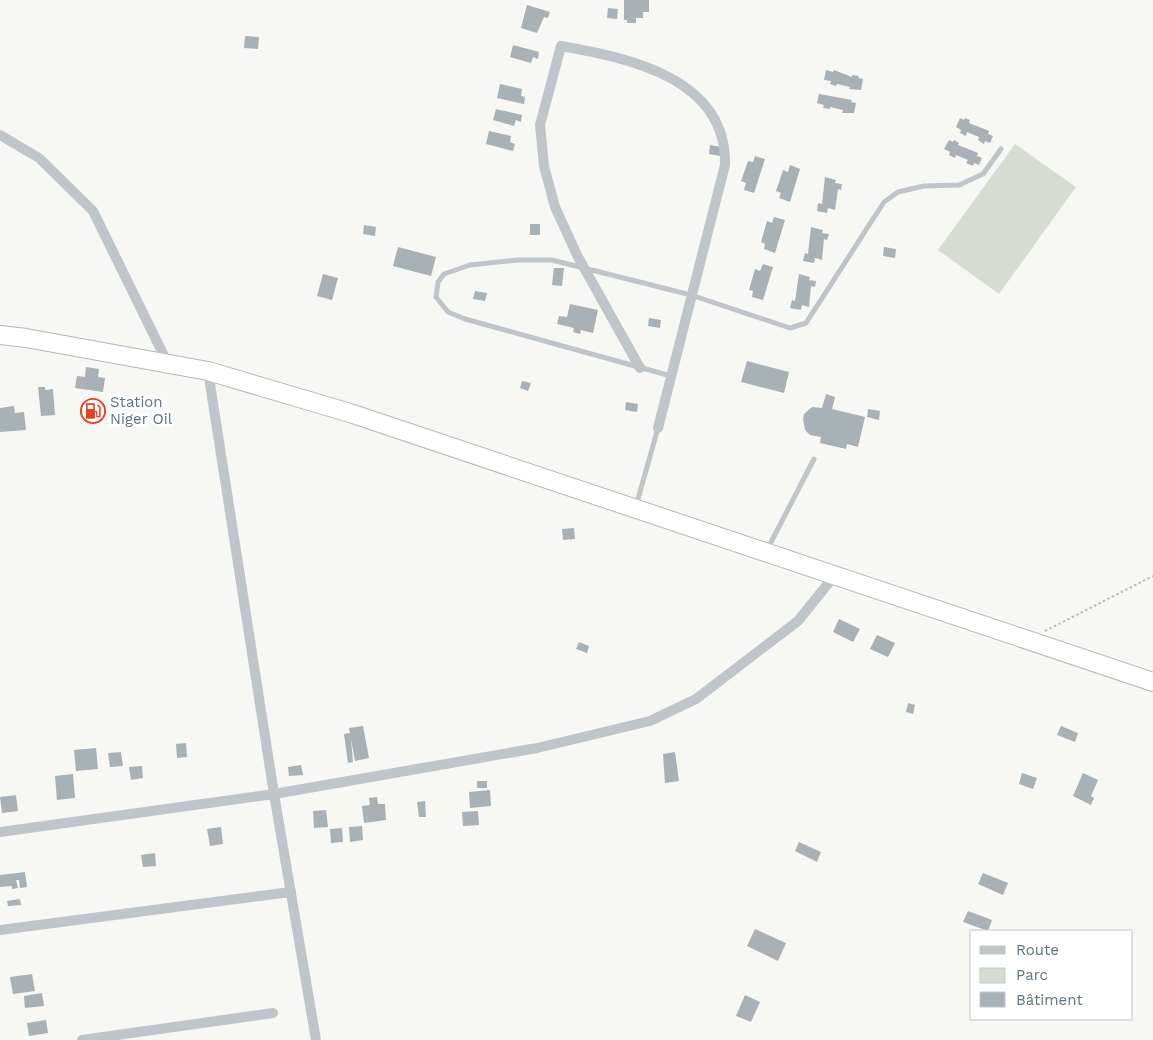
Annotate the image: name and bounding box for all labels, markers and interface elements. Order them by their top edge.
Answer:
place label: Station Niger Oil [110,393,173,428]
fuel station icon: Station Niger Oil [80,398,106,424]
legend [970,930,1133,1020]
text: Route [1016,941,1059,959]
text: Parc [1016,966,1048,984]
text: Bâtiment [1016,991,1083,1009]

